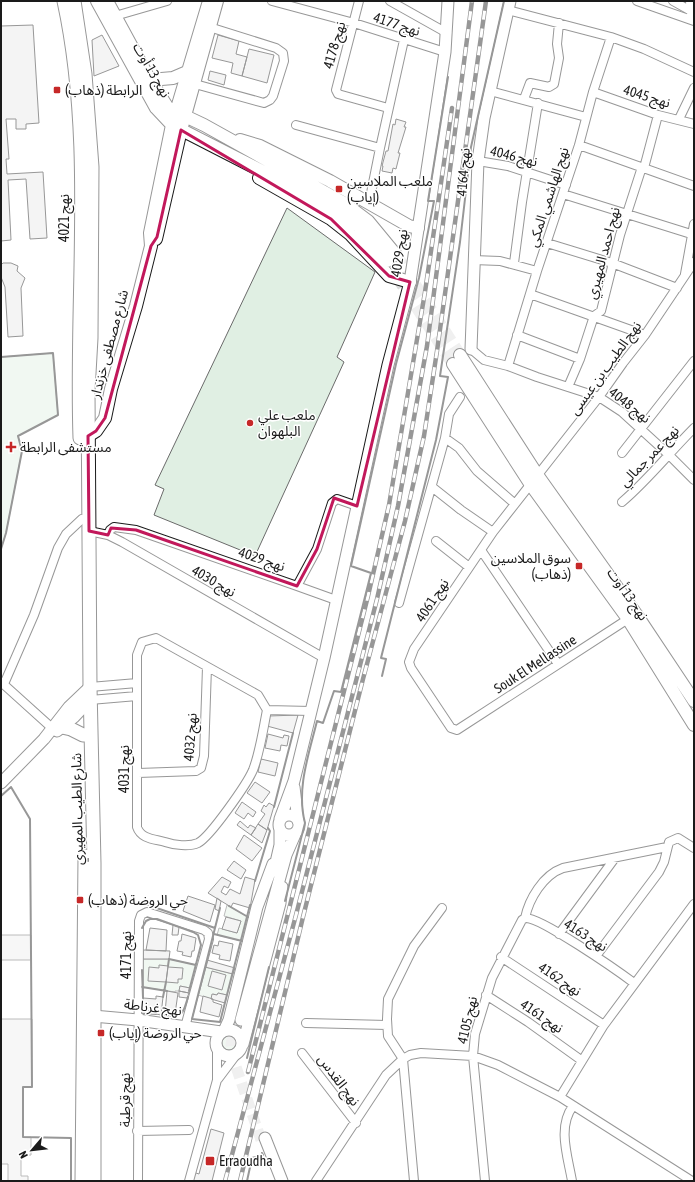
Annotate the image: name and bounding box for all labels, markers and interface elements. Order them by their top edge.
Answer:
street label: نهج 4177 [371,9,423,42]
street label: نهج 4178 [320,19,351,71]
street label: نهج 13 أوت [127,39,175,102]
street label: نهج 4045 [621,81,673,114]
place label: الرابطة (ذهاب) [65,82,142,99]
marker: الرابطة (ذهاب) [52,85,62,95]
street label: نهج 4046 [488,142,540,173]
street label: نهج الهاشمي المكي [524,145,575,250]
street label: نهج 4164 [453,147,476,197]
place label: ملعب الملاسين (إياب) [347,173,433,207]
marker: ملعب الملاسين (إياب) [334,184,344,194]
street label: نهج 4021 [56,194,75,242]
street label: نهج احمد المهيري [583,205,626,302]
street label: نهج 4029 [387,228,414,279]
street label: شارع مصطفى خزندار [87,288,134,402]
street label: نهج الطيب بن عيسى [566,318,647,420]
street label: نهج 4048 [604,384,654,429]
place label: ملعب علي البلهوان [258,407,316,440]
marker: ملعب علي البلهوان [245,418,255,428]
street label: نهج عمر جمالي [616,422,685,492]
place label: مستشفى الرابطة [20,439,112,456]
marker: مستشفى الرابطة [5,441,17,453]
street label: نهج 4029 [236,544,288,577]
place label: سوق الملاسين (ذهاب) [491,550,571,582]
marker: سوق الملاسين (ذهاب) [574,561,584,571]
street label: نهج 4030 [188,562,239,603]
street label: نهج 13 أوت [602,564,653,625]
street label: نهج 4061 [412,575,454,626]
street label: Souk El Mellassine [491,631,579,697]
street label: نهج 4032 [180,712,203,762]
street label: نهج 4031 [116,745,135,793]
street label: شارع الطيب المهيري [68,753,89,865]
place label: حي الروضة (ذهاب) [88,892,188,911]
marker: حي الروضة (ذهاب) [75,895,85,905]
street label: نهج 4163 [560,915,611,957]
street label: نهج 4171 [118,931,137,979]
street label: نهج 4162 [534,959,585,1002]
street label: نهج 4105 [454,994,483,1046]
street label: نهج غرناطة [123,996,183,1021]
street label: نهج 4161 [516,996,567,1039]
place label: حي الروضة (إياب) [109,1025,202,1044]
marker: حي الروضة (إياب) [96,1028,106,1038]
street label: نهج القدس [312,1051,364,1111]
street label: نهج قرطبة [117,1073,136,1127]
north arrow [12,1130,52,1170]
text: N [16,1149,30,1160]
place label: Erraoudha [219,1153,273,1169]
marker: Erraoudha [204,1155,216,1167]

